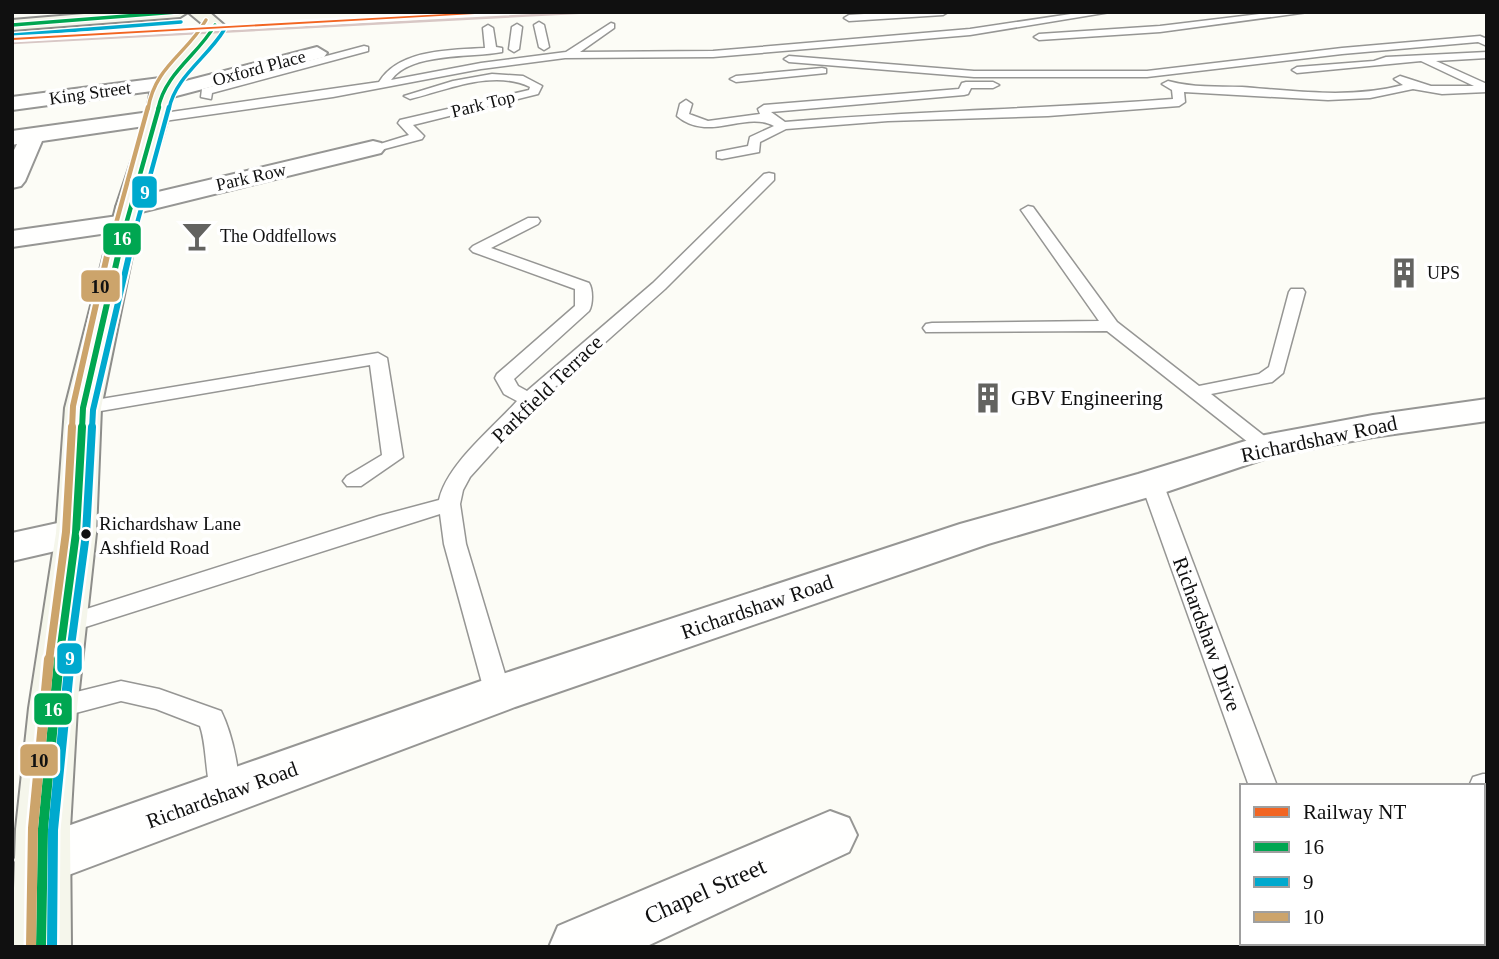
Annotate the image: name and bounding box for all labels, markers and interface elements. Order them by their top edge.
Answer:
street label: Oxford Place [210,46,308,90]
street label: King Street [48,77,132,109]
street label: Park Top [449,86,517,122]
street label: Park Row [214,159,288,195]
line badge: 9 [131,175,158,209]
text: 9 [140,182,150,203]
bar icon: The Oddfellows [180,219,214,253]
line badge: 16 [102,222,142,256]
place label: The Oddfellows [220,226,336,246]
text: 16 [113,228,132,249]
building icon: UPS [1387,256,1421,290]
place label: UPS [1427,263,1460,283]
line badge: 10 [80,269,121,303]
text: 10 [91,276,110,297]
street label: Parkfield Terrace [487,330,607,448]
building icon: GBV Engineering [971,381,1005,415]
place label: GBV Engineering [1011,386,1163,410]
street label: Richardshaw Road [1239,411,1400,467]
place label: Richardshaw Lane Ashfield Road [99,513,241,558]
marker: Richardshaw Lane Ashfield Road [79,527,93,541]
street label: Richardshaw Drive [1168,553,1246,715]
street label: Richardshaw Road [678,570,837,644]
line badge: 9 [56,642,83,675]
text: 9 [65,648,75,669]
line badge: 16 [33,692,73,726]
text: 16 [44,699,63,720]
line badge: 10 [19,743,59,777]
text: 10 [30,750,49,771]
street label: Richardshaw Road [143,756,301,834]
legend [1240,784,1485,945]
text: Railway NT [1303,800,1406,824]
text: 16 [1303,835,1324,859]
street label: Chapel Street [640,853,770,929]
text: 9 [1303,870,1314,894]
text: 10 [1303,905,1324,929]

